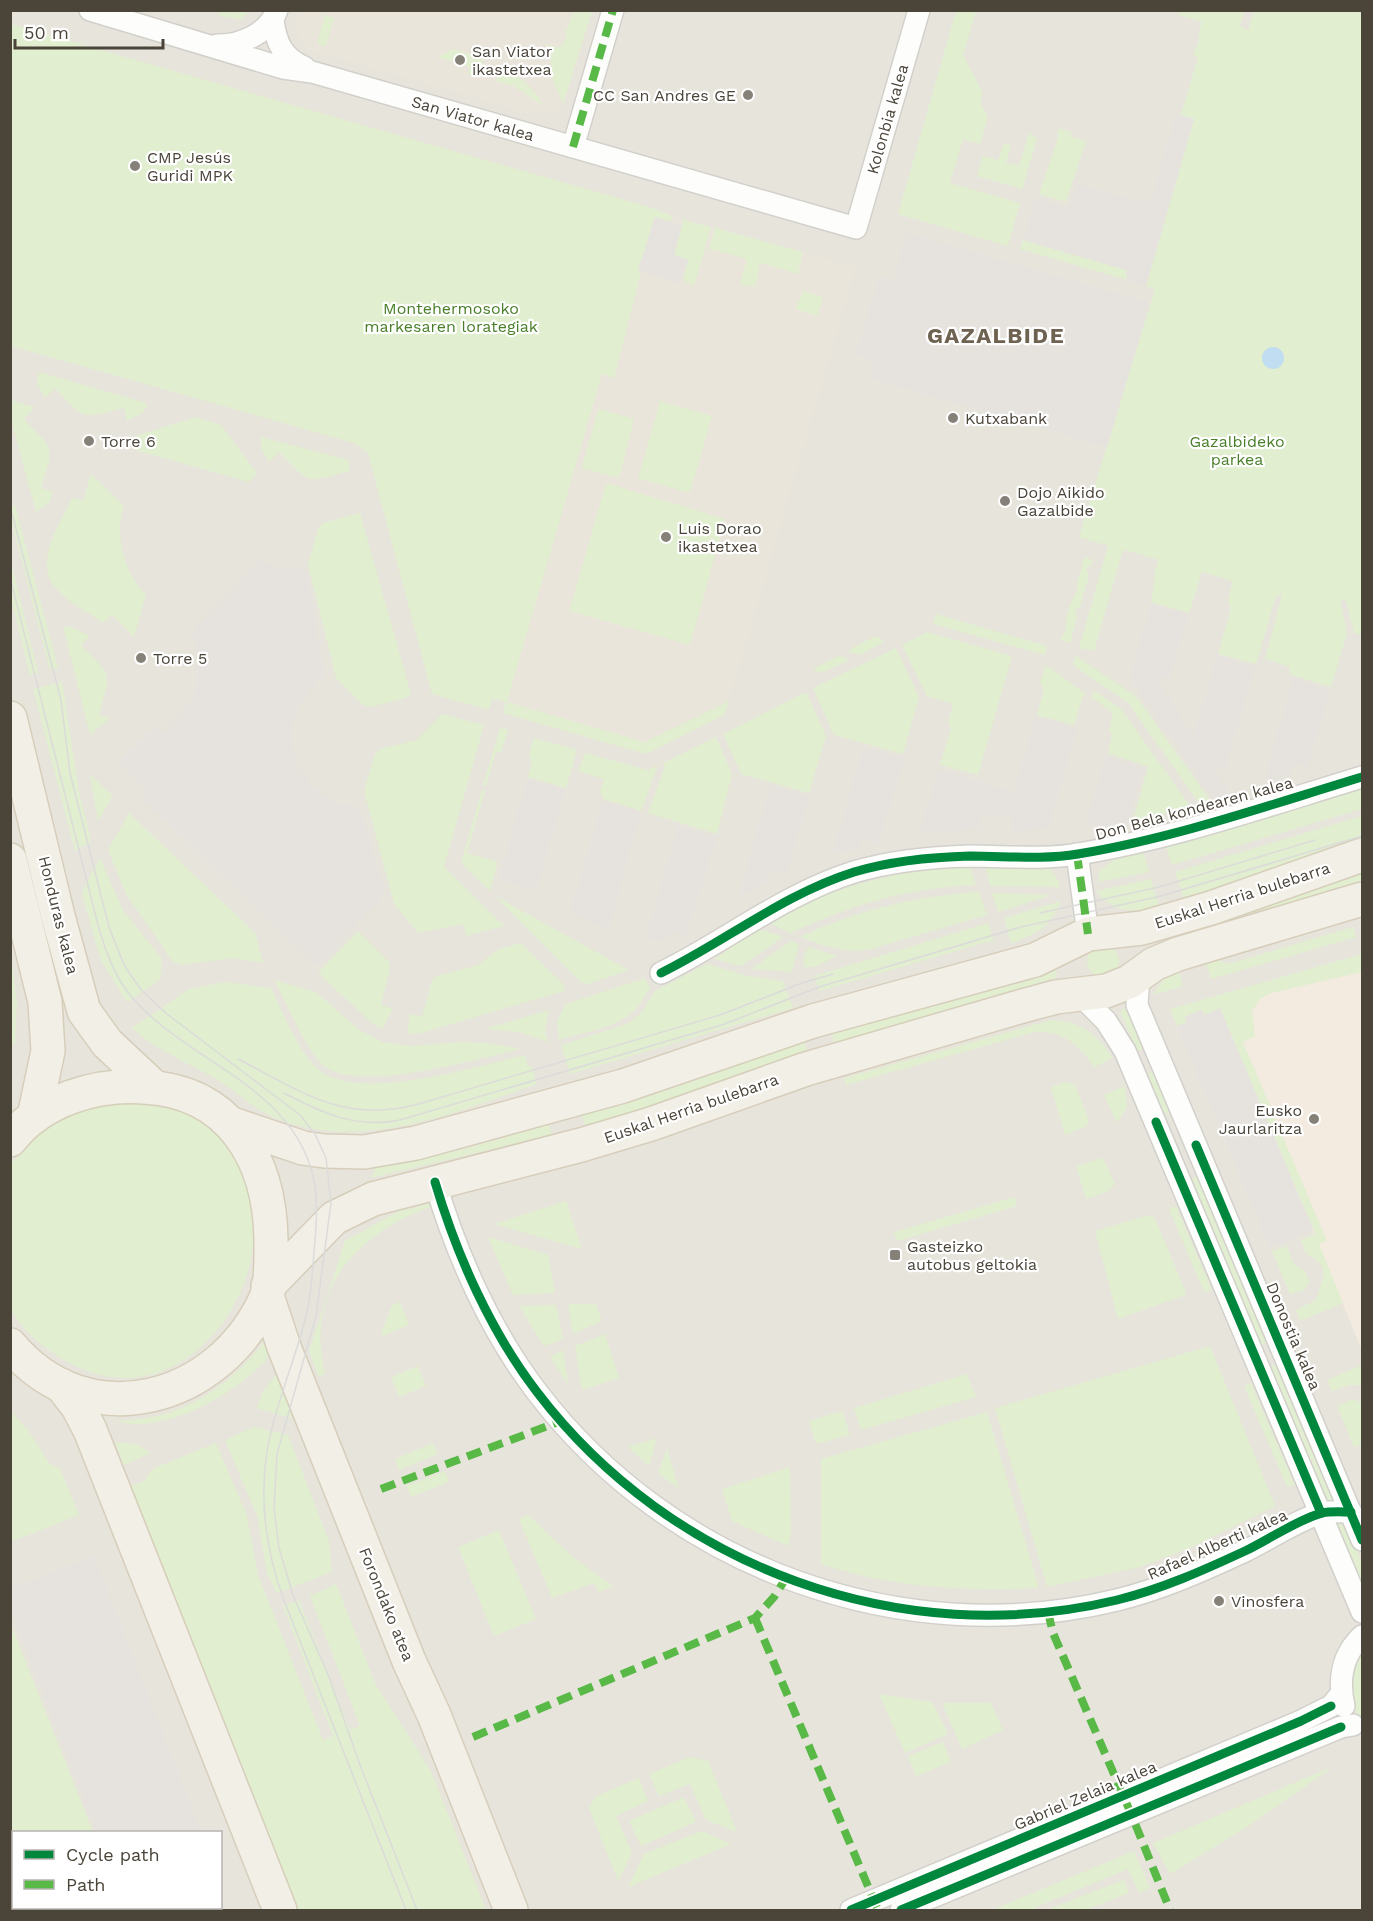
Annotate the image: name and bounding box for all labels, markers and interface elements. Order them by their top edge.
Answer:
scale bar [15,12,164,50]
text: 50 m [24,22,69,43]
place label: San Viator ikastetxea [472,42,553,79]
marker: San Viator ikastetxea [453,53,467,67]
street label: Kolonbia kalea [863,62,912,176]
place label: CC San Andres GE [593,86,736,105]
marker: CC San Andres GE [741,88,755,102]
street label: San Viator kalea [409,92,536,145]
place label: CMP Jesús Guridi MPK [147,148,233,185]
marker: CMP Jesús Guridi MPK [128,159,142,173]
park label: Montehermosoko markesaren lorategiak [364,299,538,336]
district label: GAZALBIDE [927,323,1065,348]
place label: Kutxabank [965,409,1047,428]
marker: Kutxabank [946,411,960,425]
place label: Torre 6 [101,432,156,451]
park label: Gazalbideko parkea [1189,432,1285,469]
marker: Torre 6 [82,434,96,448]
place label: Dojo Aikido Gazalbide [1017,483,1105,520]
marker: Dojo Aikido Gazalbide [998,494,1012,508]
place label: Luis Dorao ikastetxea [678,519,762,556]
marker: Luis Dorao ikastetxea [659,530,673,544]
place label: Torre 5 [153,649,207,668]
marker: Torre 5 [134,651,148,665]
street label: Don Bela kondearen kalea [1093,773,1295,844]
street label: Honduras kalea [35,854,82,976]
street label: Euskal Herria bulebarra [1152,858,1332,933]
street label: Euskal Herria bulebarra [601,1070,781,1147]
place label: Eusko Jaurlaritza [1219,1101,1302,1138]
marker: Eusko Jaurlaritza [1307,1112,1321,1126]
place label: Gasteizko autobus geltokia [907,1237,1037,1274]
marker: Gasteizko autobus geltokia [888,1248,902,1262]
street label: Donostia kalea [1262,1279,1325,1393]
street label: Rafael Alberti kalea [1144,1505,1290,1584]
street label: Forondako atea [355,1545,418,1664]
place label: Vinosfera [1231,1592,1304,1611]
marker: Vinosfera [1212,1594,1226,1608]
street label: Gabriel Zelaia kalea [1011,1757,1159,1834]
legend [12,1831,222,1909]
text: Cycle path [66,1844,160,1865]
text: Path [66,1874,106,1895]

